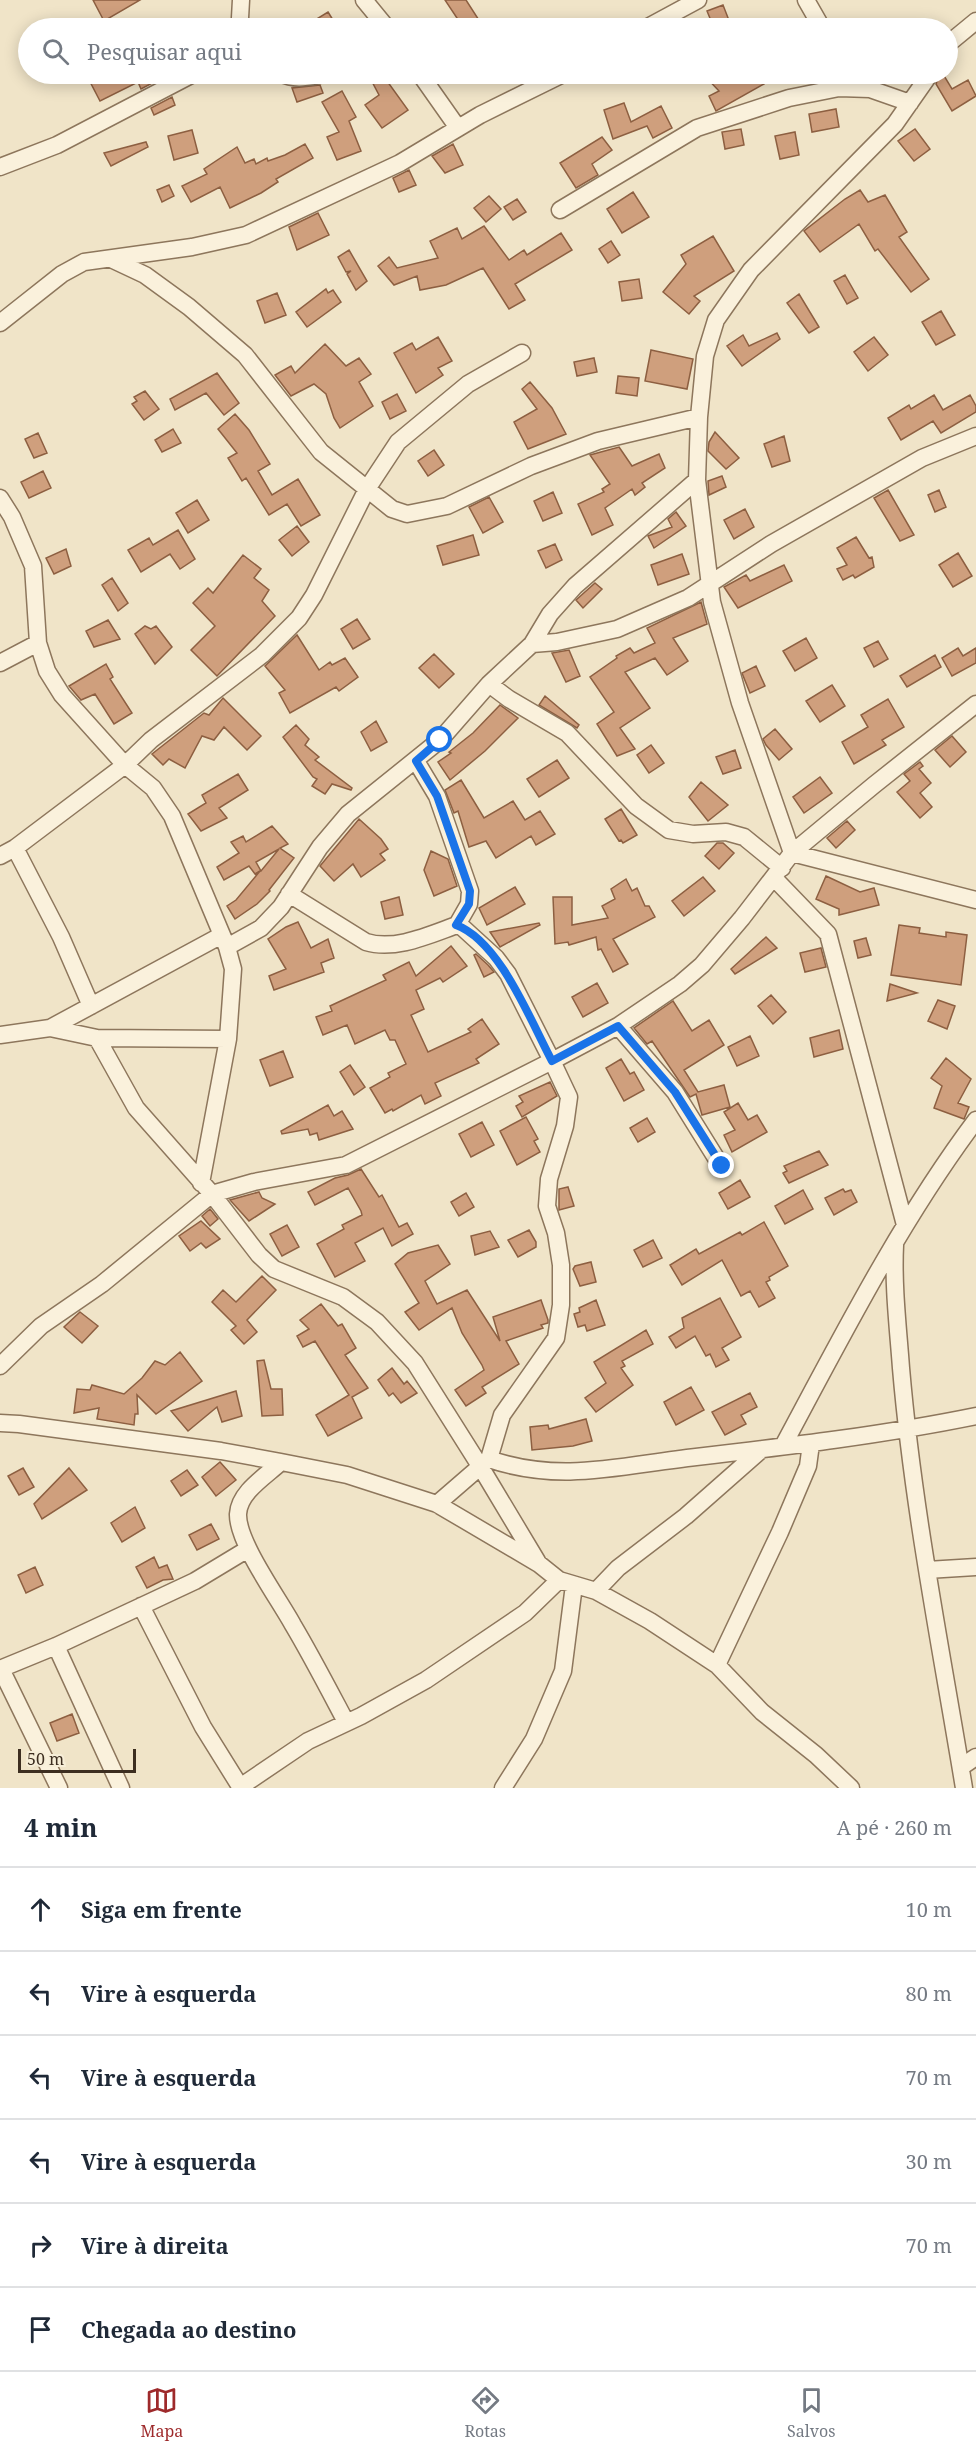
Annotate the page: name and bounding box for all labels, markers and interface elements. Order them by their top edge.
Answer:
search box [18,18,958,84]
icon: search [39,35,72,68]
text: Pesquisar aqui [87,36,242,66]
route start [426,726,452,752]
route end [708,1152,734,1178]
scale bar [18,1746,136,1774]
text: 50 m [27,1748,64,1770]
text: 4 min [24,1809,98,1845]
text: A pé · 260 m [837,1814,952,1841]
icon: ahead [24,1893,57,1926]
text: Siga em frente [81,1894,242,1924]
text: 10 m [906,1896,952,1923]
icon: left [24,1977,57,2010]
text: Vire à esquerda [81,1978,257,2008]
text: 80 m [906,1980,952,2007]
icon: left [24,2061,57,2094]
text: Vire à esquerda [81,2062,257,2092]
text: 70 m [906,2064,952,2091]
icon: left [24,2145,57,2178]
text: Vire à esquerda [81,2146,257,2176]
text: 30 m [906,2148,952,2175]
icon: right [24,2229,57,2262]
text: Vire à direita [81,2230,229,2260]
text: 70 m [906,2232,952,2259]
icon: arrive [24,2313,57,2346]
text: Chegada ao destino [81,2314,296,2344]
tab: Mapa [141,2384,183,2442]
tab: Rotas [464,2384,506,2442]
tab: Salvos [787,2384,835,2442]

